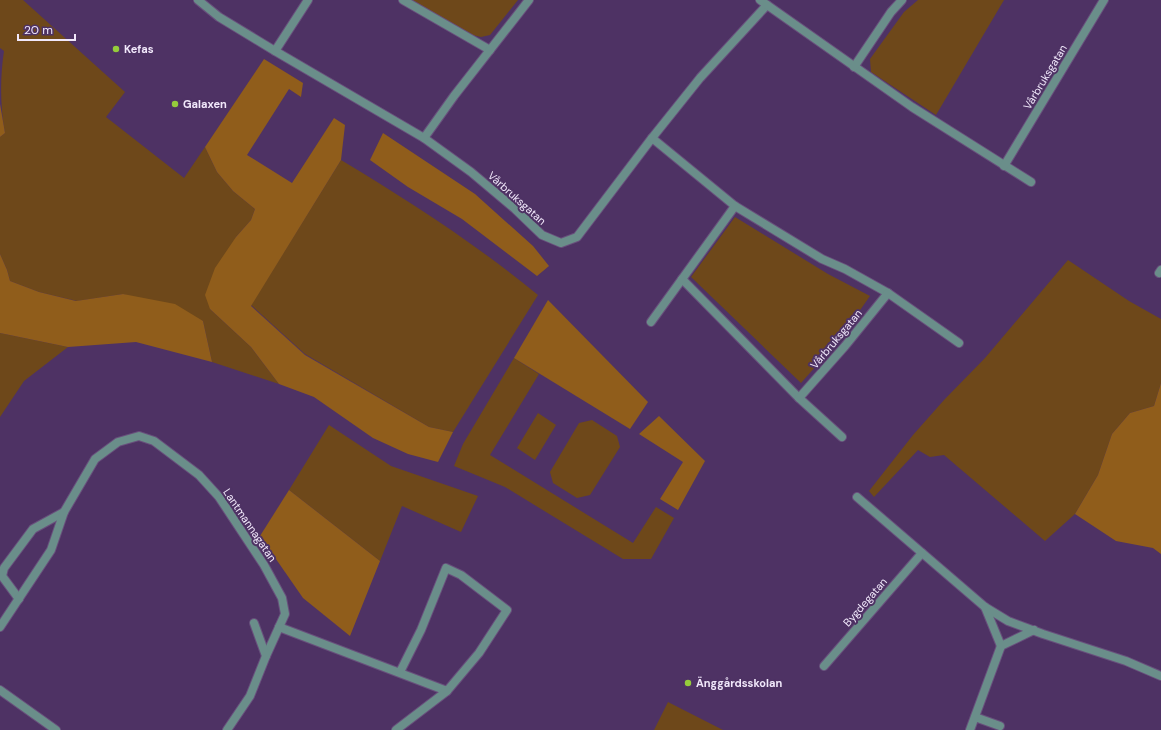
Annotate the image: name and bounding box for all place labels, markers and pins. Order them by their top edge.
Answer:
place label: Kefas [124,42,154,56]
marker: Kefas [111,44,121,54]
place label: Galaxen [183,97,227,111]
marker: Galaxen [170,99,180,109]
place label: Änggårdsskolan [696,676,782,690]
marker: Änggårdsskolan [683,678,693,688]

